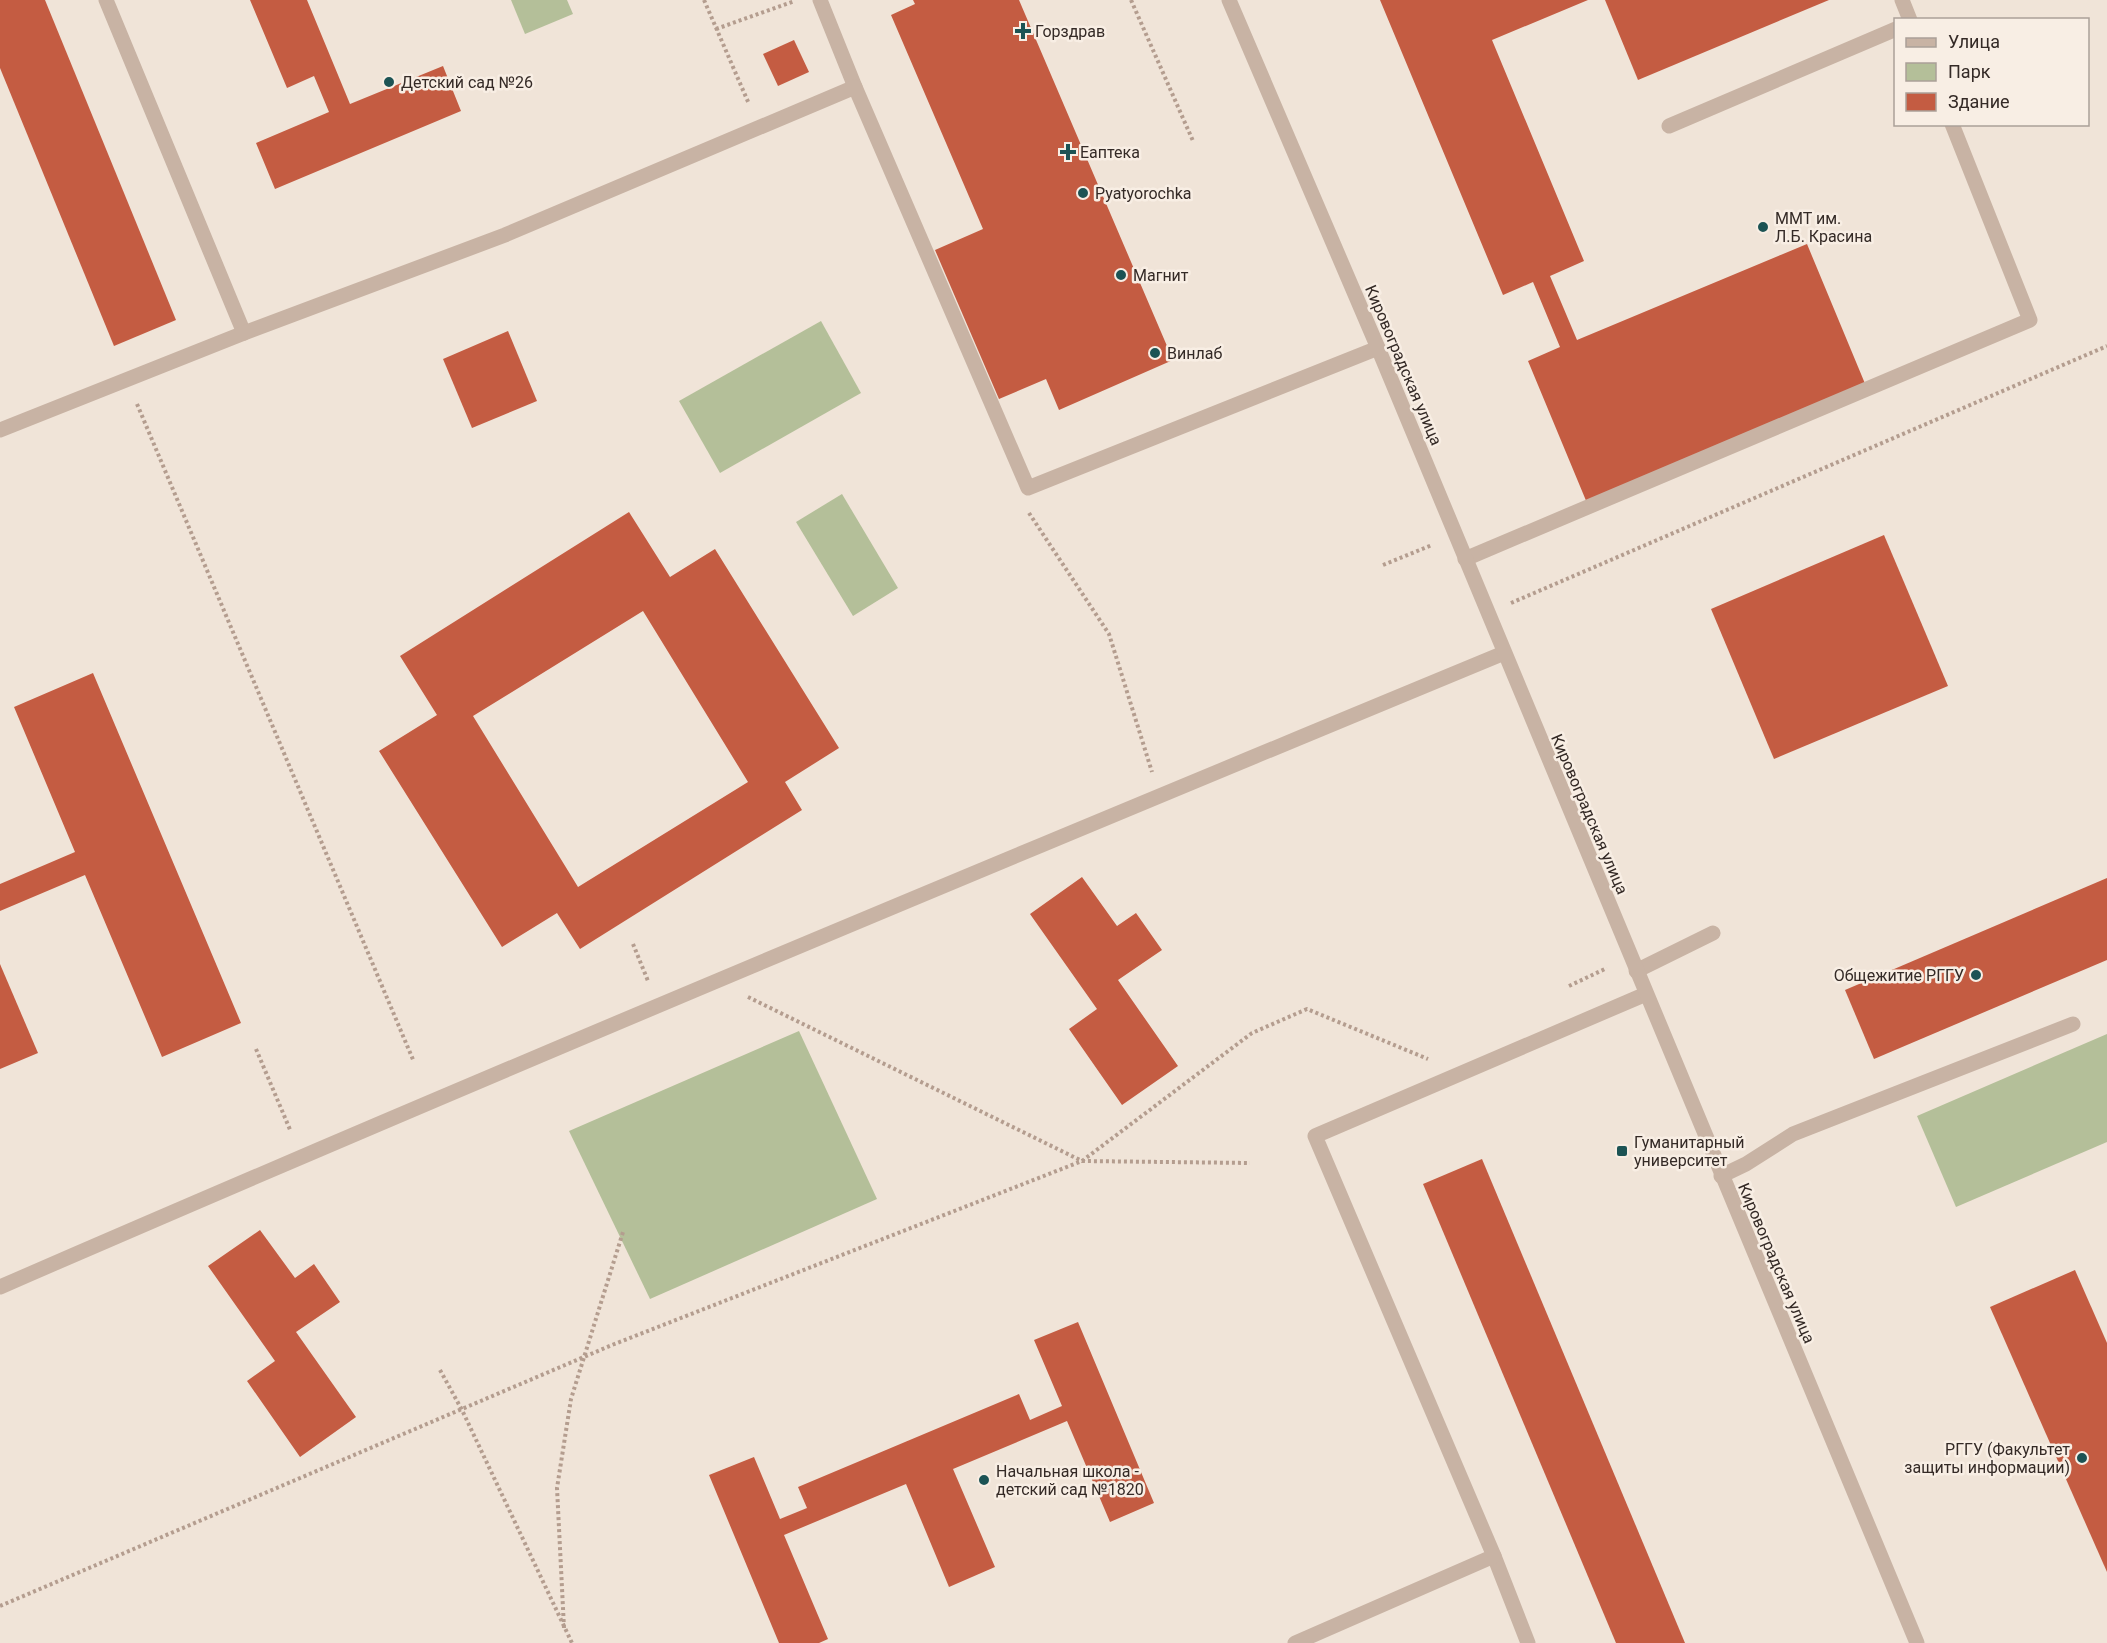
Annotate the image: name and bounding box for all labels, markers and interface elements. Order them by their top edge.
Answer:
legend [1894,18,2089,126]
place label: Горздрав [1035,22,1105,41]
marker: Горздрав [1016,24,1030,38]
text: Улица [1948,31,2000,52]
text: Парк [1948,61,1991,82]
place label: Детский сад №26 [401,73,533,92]
marker: Детский сад №26 [382,75,396,89]
text: Здание [1948,91,2010,112]
place label: Еаптека [1080,143,1140,162]
marker: Еаптека [1061,145,1075,159]
place label: Pyatyorochka [1095,184,1192,203]
marker: Pyatyorochka [1076,186,1090,200]
place label: ММТ им. Л.Б. Красина [1775,209,1872,246]
marker: ММТ им. Л.Б. Красина [1756,220,1770,234]
place label: Магнит [1133,266,1189,285]
marker: Магнит [1114,268,1128,282]
street label: Кировоградская улица [1361,282,1446,448]
place label: Винлаб [1167,344,1222,363]
marker: Винлаб [1148,346,1162,360]
street label: Кировоградская улица [1547,731,1632,897]
place label: Общежитие РГГУ [1834,966,1964,985]
marker: Общежитие РГГУ [1969,968,1983,982]
place label: Гуманитарный университет [1634,1133,1745,1170]
marker: Гуманитарный университет [1615,1144,1629,1158]
street label: Кировоградская улица [1734,1180,1819,1346]
place label: РГГУ (Факультет защиты информации) [1904,1440,2070,1477]
marker: РГГУ (Факультет защиты информации) [2075,1451,2089,1465]
place label: Начальная школа - детский сад №1820 [996,1462,1144,1499]
marker: Начальная школа - детский сад №1820 [977,1473,991,1487]

